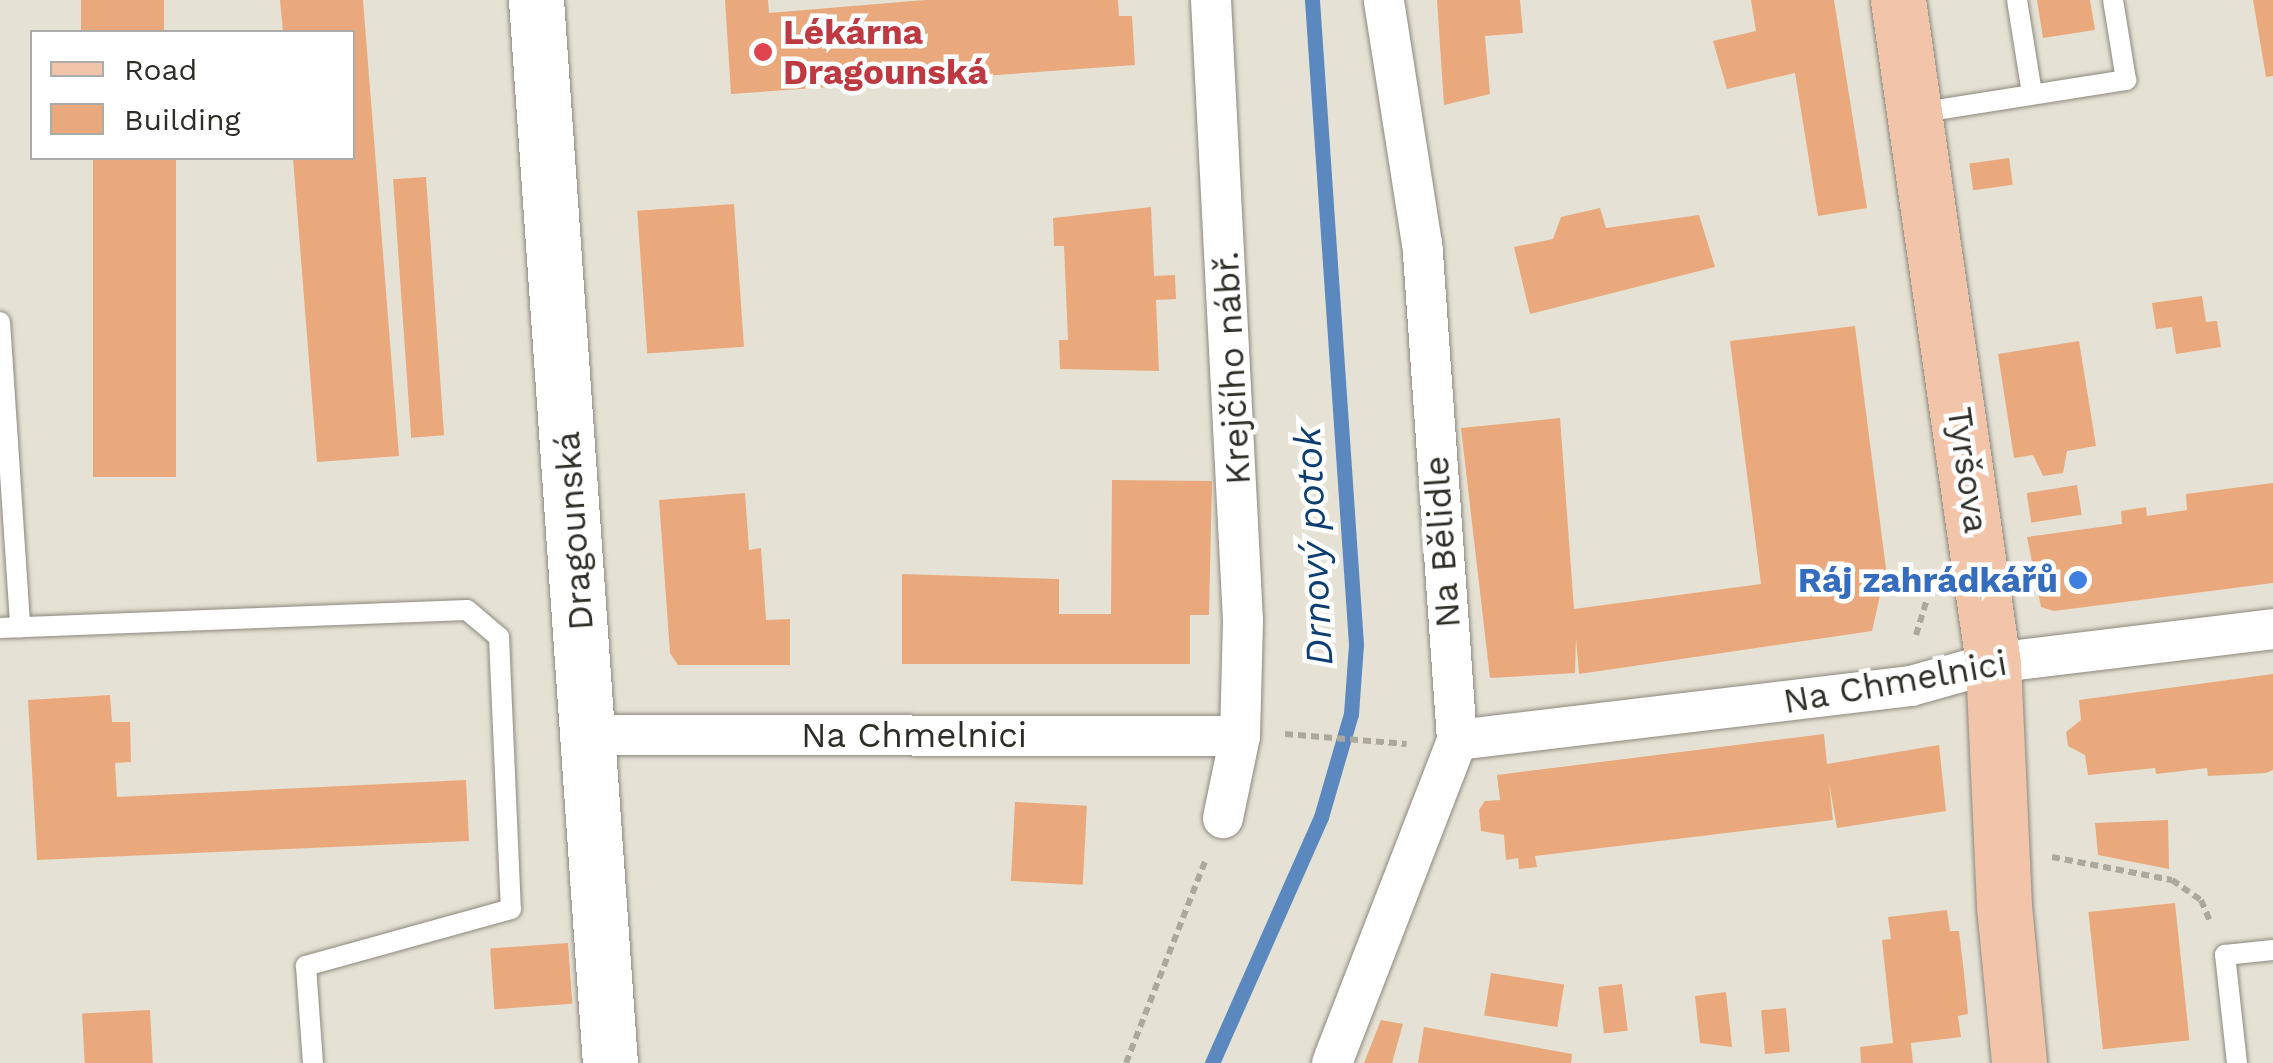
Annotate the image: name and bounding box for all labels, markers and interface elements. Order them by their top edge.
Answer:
place label: Lékárna Dragounská [783,11,988,93]
legend [30,30,355,160]
marker: Lékárna Dragounská [752,41,774,63]
text: Road [124,52,197,87]
text: Building [124,102,241,137]
street label: Krejčího nábř. [1205,250,1259,486]
street label: Tyršova [1938,404,1998,536]
water label: Drnový potok [1285,425,1343,667]
street label: Dragounská [546,430,602,632]
street label: Na Bělidle [1415,454,1469,630]
place label: Ráj zahrádkářů [1798,559,2058,601]
marker: Ráj zahrádkářů [2067,569,2089,591]
street label: Na Chmelnici [1780,642,2010,722]
street label: Na Chmelnici [800,714,1028,756]

